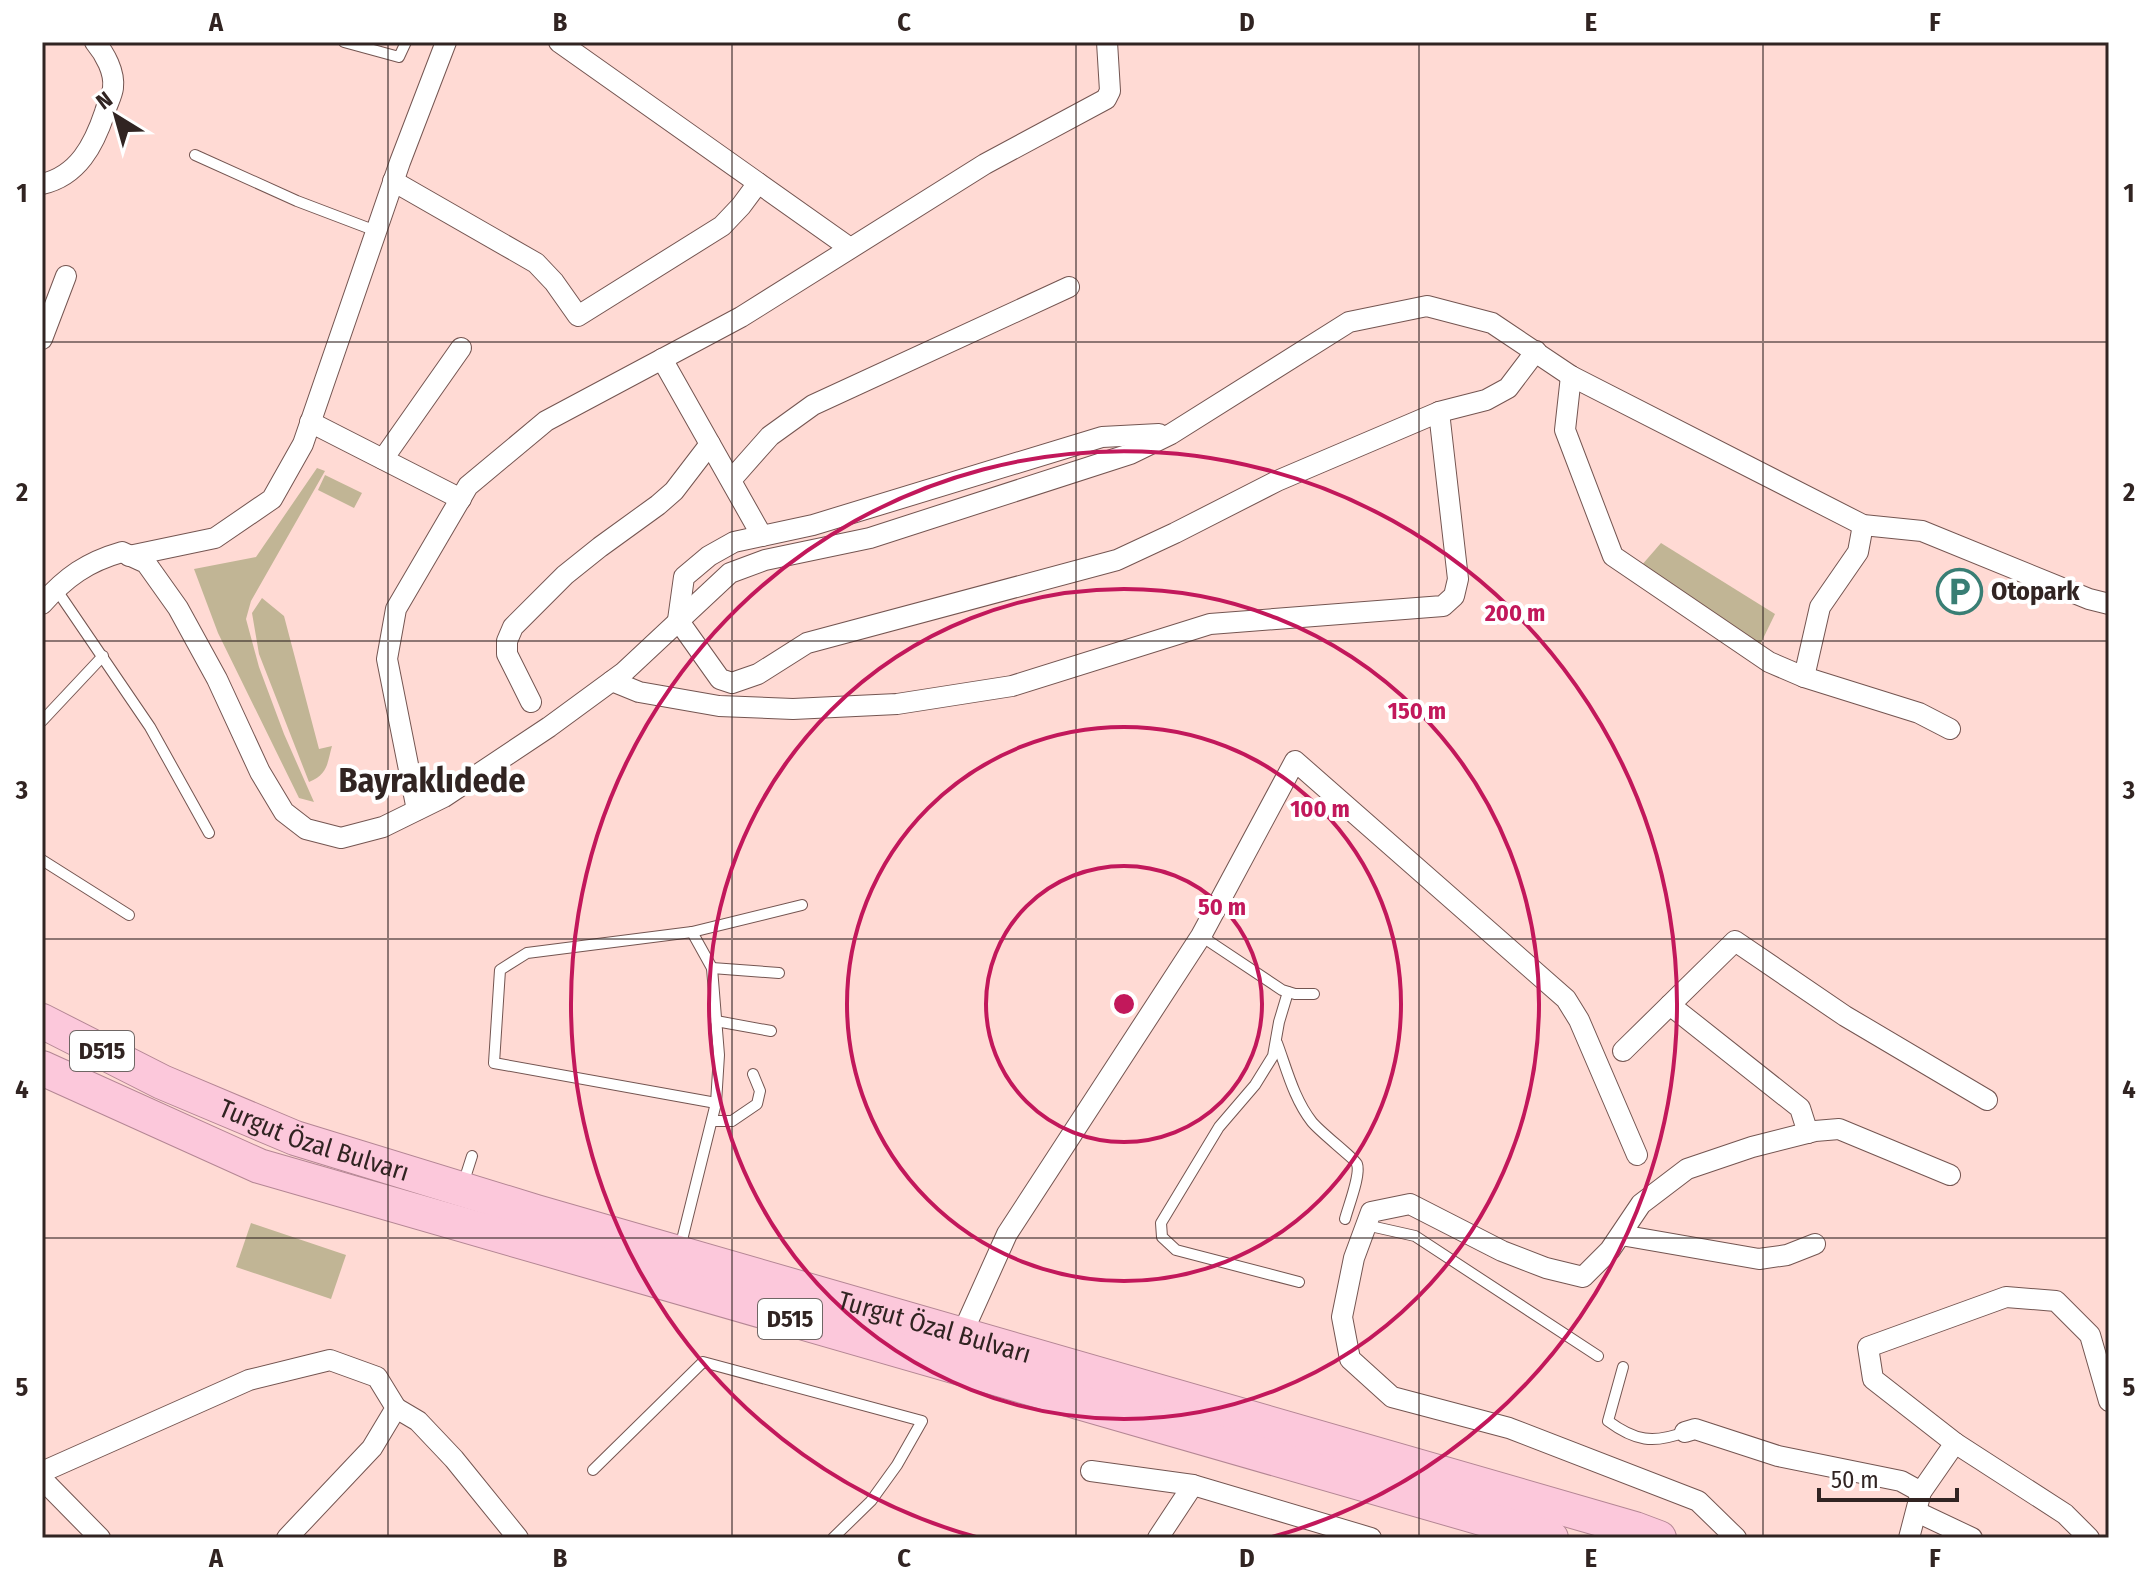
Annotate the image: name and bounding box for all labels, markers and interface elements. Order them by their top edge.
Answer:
text: A [208,7,224,38]
text: B [553,7,568,38]
text: C [897,7,911,38]
text: D [1239,7,1255,38]
text: E [1585,7,1597,38]
text: F [1929,7,1941,38]
north arrow [76,76,156,156]
text: N [91,86,118,115]
text: 1 [17,178,28,209]
text: 1 [2124,178,2135,209]
text: 2 [15,477,28,508]
text: 2 [2122,477,2135,508]
parking icon: Otopark [1936,567,1984,615]
place label: Otopark [1991,576,2080,607]
text: 200 m [1484,599,1545,627]
text: 150 m [1388,697,1446,725]
district label: Bayraklıdede [339,760,525,801]
text: 3 [15,775,28,806]
text: 3 [2122,775,2135,806]
text: 100 m [1290,795,1350,823]
text: 50 m [1198,893,1246,921]
centre of rings [1110,990,1138,1018]
road number: D515 [70,1031,134,1071]
text: 4 [15,1074,29,1105]
text: 4 [2122,1074,2136,1105]
street label: Turgut Özal Bulvarı [215,1092,413,1188]
street label: Turgut Özal Bulvarı [835,1285,1035,1369]
road number: D515 [758,1299,822,1339]
text: 5 [16,1372,29,1403]
text: 5 [2123,1372,2136,1403]
scale bar [1819,1452,1957,1502]
text: 50 m [1831,1466,1879,1494]
text: A [208,1543,224,1574]
text: B [553,1543,568,1574]
text: C [897,1543,911,1574]
text: D [1239,1543,1255,1574]
text: E [1585,1543,1597,1574]
text: F [1929,1543,1941,1574]

